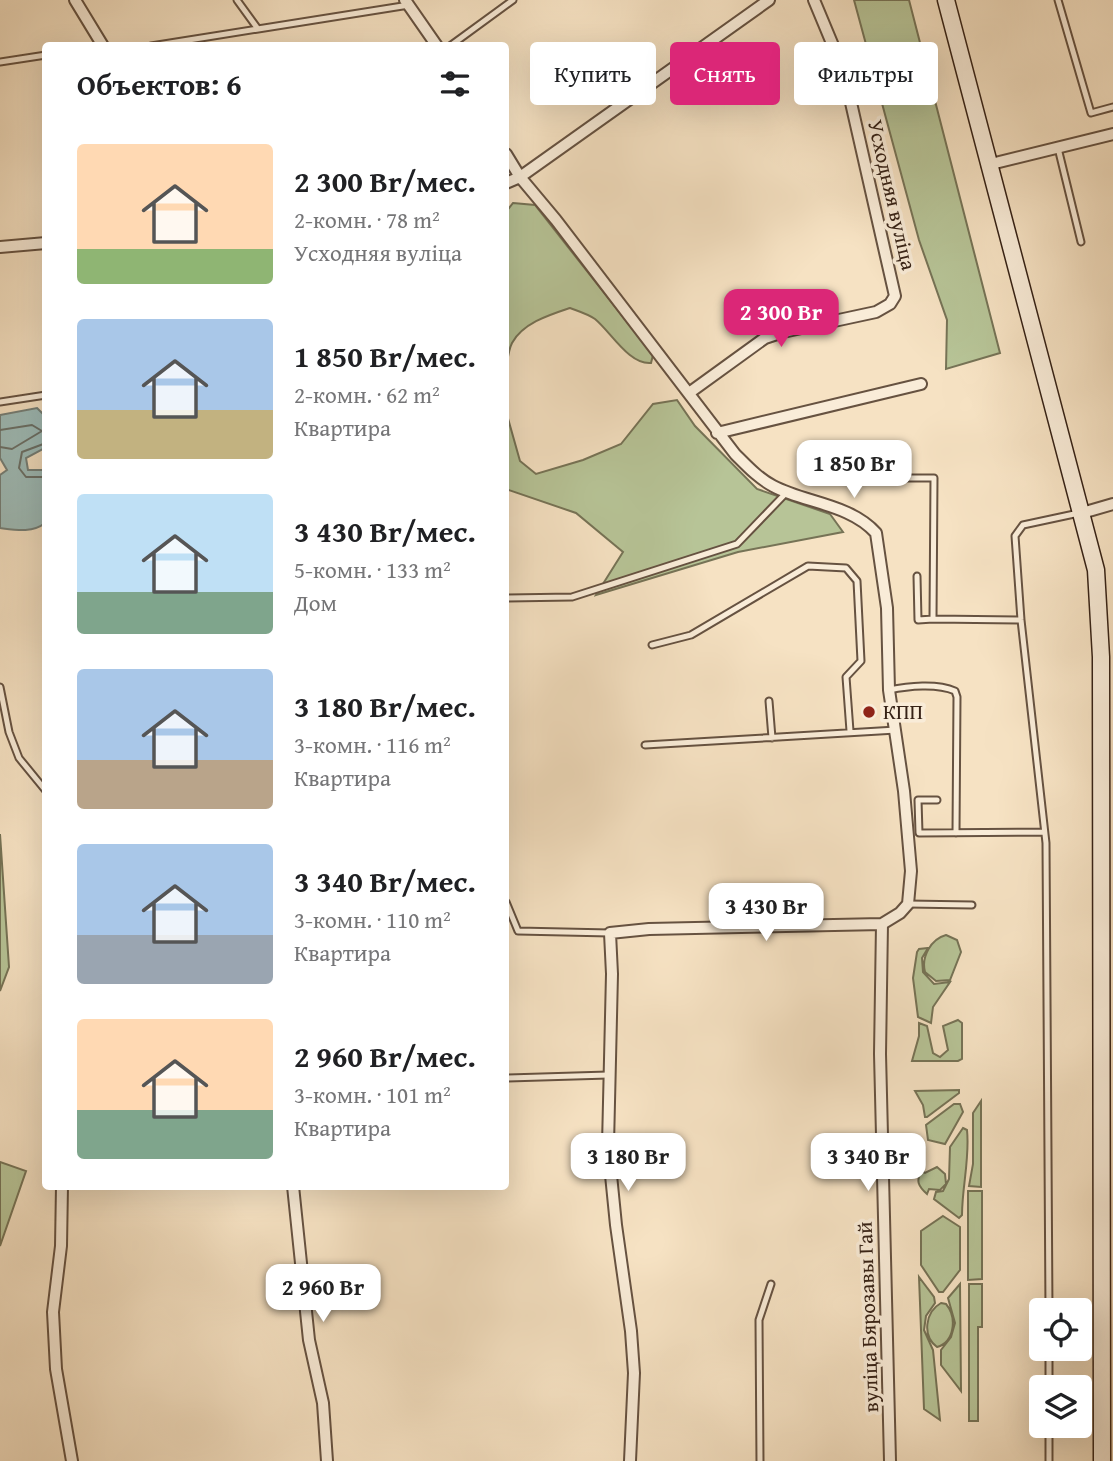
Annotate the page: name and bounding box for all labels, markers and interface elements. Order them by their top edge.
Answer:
chip: Купить [530,42,656,105]
chip: Снять [670,42,780,105]
chip: Фильтры [794,42,938,105]
text: Объектов: 6 [77,62,241,106]
icon: filters [436,65,474,103]
street label: Усходняя вуліца [860,117,925,273]
text: 2 300 Br/мес. [294,159,476,203]
icon: home [133,172,217,256]
text: 2-комн. · 78 m² [294,203,440,236]
text: Усходняя вуліца [294,236,462,269]
pin: 2 300 Br [709,290,853,349]
text: 2 300 Br [740,295,822,328]
text: 1 850 Br/мес. [294,334,476,378]
icon: home [133,347,217,431]
text: 2-комн. · 62 m² [294,378,440,411]
text: Квартира [294,411,391,444]
pin: 1 850 Br [782,440,926,500]
text: 1 850 Br [813,446,895,479]
text: 3 430 Br/мес. [294,509,476,553]
icon: home [133,522,217,606]
text: 5-комн. · 133 m² [294,553,451,586]
text: Дом [294,586,337,619]
text: 3 180 Br/мес. [294,684,476,728]
place label: КПП [883,696,923,727]
icon: home [133,697,217,781]
marker: КПП [861,704,877,720]
text: 3-комн. · 116 m² [294,728,451,761]
text: Квартира [294,761,391,794]
text: 3 340 Br/мес. [294,859,476,903]
icon: home [133,872,217,956]
pin: 3 430 Br [694,884,838,943]
text: 3 430 Br [725,889,807,922]
text: 3-комн. · 110 m² [294,903,451,936]
text: Квартира [294,936,391,969]
text: 2 960 Br/мес. [294,1034,476,1078]
icon: home [133,1047,217,1131]
text: 3-комн. · 101 m² [294,1078,451,1111]
text: Квартира [294,1111,391,1144]
pin: 3 180 Br [556,1134,700,1193]
pin: 3 340 Br [796,1134,940,1193]
text: 3 180 Br [587,1139,669,1172]
text: 3 340 Br [827,1139,909,1172]
street label: вуліца Бярозавы Гай [849,1221,886,1413]
pin: 2 960 Br [251,1264,395,1324]
text: 2 960 Br [282,1270,364,1303]
map controls [1029,1298,1092,1438]
button: locate [1029,1298,1092,1361]
button: layers [1029,1375,1092,1438]

